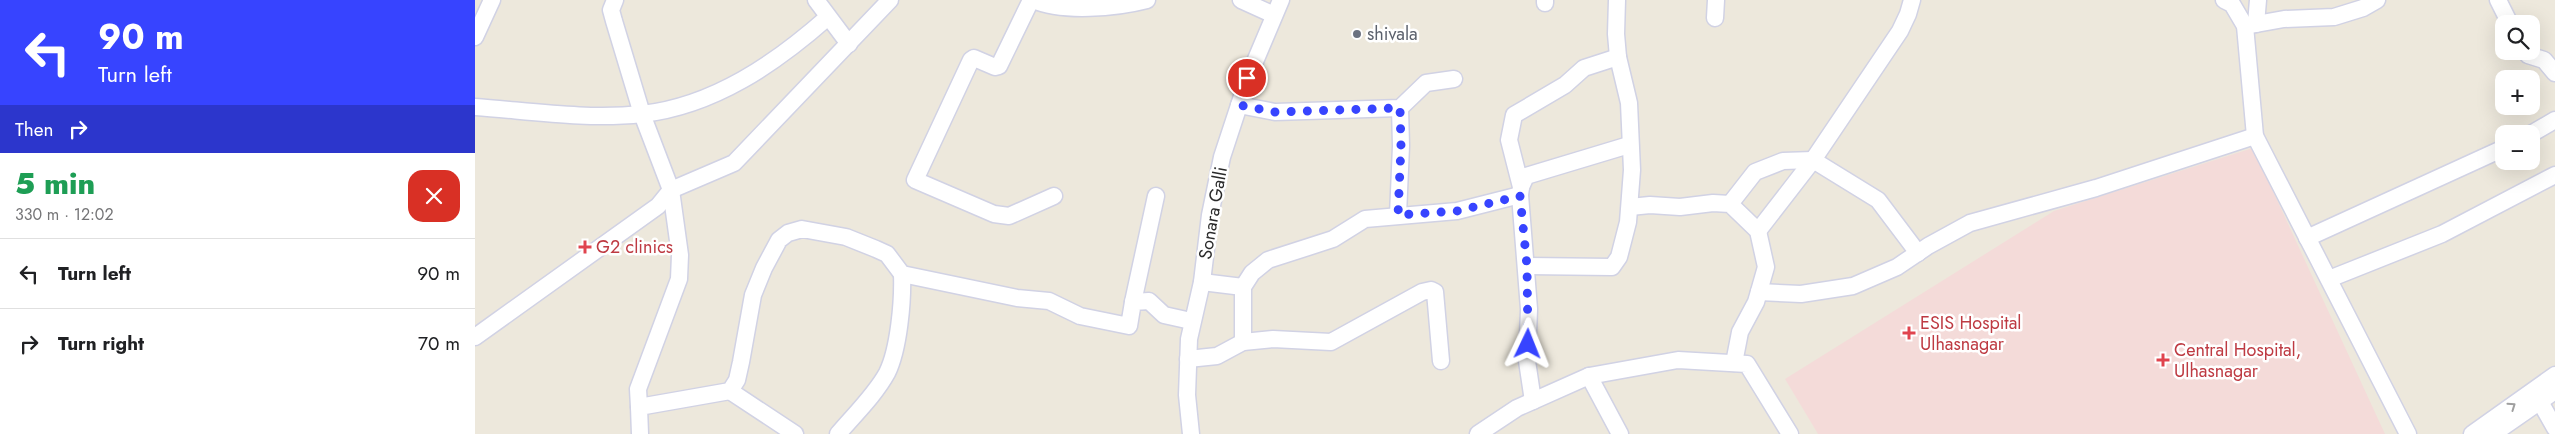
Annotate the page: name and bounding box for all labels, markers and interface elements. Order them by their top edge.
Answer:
text: 90 m [98,12,184,62]
map controls [2495,15,2540,170]
button: search [2495,15,2540,60]
icon: left [15,20,80,85]
place label: shivala [1367,21,1418,47]
marker: shivala [1351,28,1363,40]
pin [1226,57,1268,99]
text: Turn left [98,58,172,90]
icon: arrive [1233,64,1261,92]
button: + [2495,70,2540,115]
icon: right [64,115,92,143]
text: Then [15,116,54,143]
button: − [2495,125,2540,170]
text: 5 min [15,162,95,205]
street label: Sonara Galli [1192,165,1234,261]
button: close [408,170,460,222]
text: 330 m · 12:02 [15,203,114,226]
place label: G2 clinics [596,234,673,260]
marker: G2 clinics [578,240,592,254]
icon: left [15,260,43,288]
text: Turn left [58,260,131,287]
text: 90 m [417,260,460,287]
place label: ESIS Hospital Ulhasnagar [1920,310,2021,357]
position arrow [1501,317,1553,369]
marker: ESIS Hospital Ulhasnagar [1902,326,1916,340]
icon: right [15,330,43,358]
text: Turn right [58,330,144,357]
text: 70 m [418,330,460,357]
place label: Central Hospital, Ulhasnagar [2174,337,2301,384]
marker: Central Hospital, Ulhasnagar [2156,353,2170,367]
one-way arrow [2506,403,2516,412]

